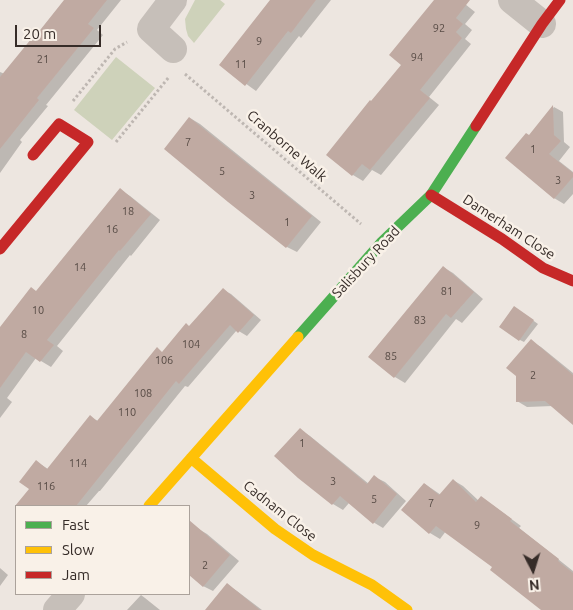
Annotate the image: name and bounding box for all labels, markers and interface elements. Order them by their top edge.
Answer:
scale bar [18,15,104,47]
house number: 92 [433,21,445,35]
text: 20 m [23,25,56,42]
house number: 9 [256,34,262,48]
house number: 94 [411,50,423,64]
house number: 21 [37,52,49,66]
house number: 11 [235,57,247,71]
street label: Cranborne Walk [244,107,330,185]
house number: 7 [185,135,191,149]
house number: 1 [530,142,536,156]
house number: 5 [219,164,225,178]
house number: 3 [555,173,561,187]
house number: 3 [249,188,255,202]
street label: Damerham Close [460,191,558,263]
house number: 18 [122,204,134,218]
house number: 1 [284,215,290,229]
house number: 16 [106,222,118,236]
street label: Salisbury Road [329,223,403,301]
house number: 14 [74,260,86,274]
house number: 81 [441,284,453,298]
house number: 10 [32,303,44,317]
house number: 83 [414,313,426,327]
house number: 8 [21,327,27,341]
house number: 104 [182,337,200,351]
house number: 85 [385,349,397,363]
house number: 106 [155,353,173,367]
house number: 2 [530,368,536,382]
house number: 108 [134,386,152,400]
house number: 110 [118,405,136,419]
house number: 1 [299,436,305,450]
house number: 114 [69,456,87,470]
house number: 3 [330,474,336,488]
street label: Cadnam Close [240,477,320,545]
house number: 116 [37,479,55,493]
house number: 5 [371,492,377,506]
house number: 7 [428,496,434,510]
legend [15,505,190,595]
text: Fast [62,516,89,533]
house number: 9 [474,518,480,532]
text: Slow [62,541,94,558]
north arrow [508,545,558,595]
house number: 2 [202,558,208,572]
text: Jam [62,566,90,583]
text: N [528,577,540,593]

